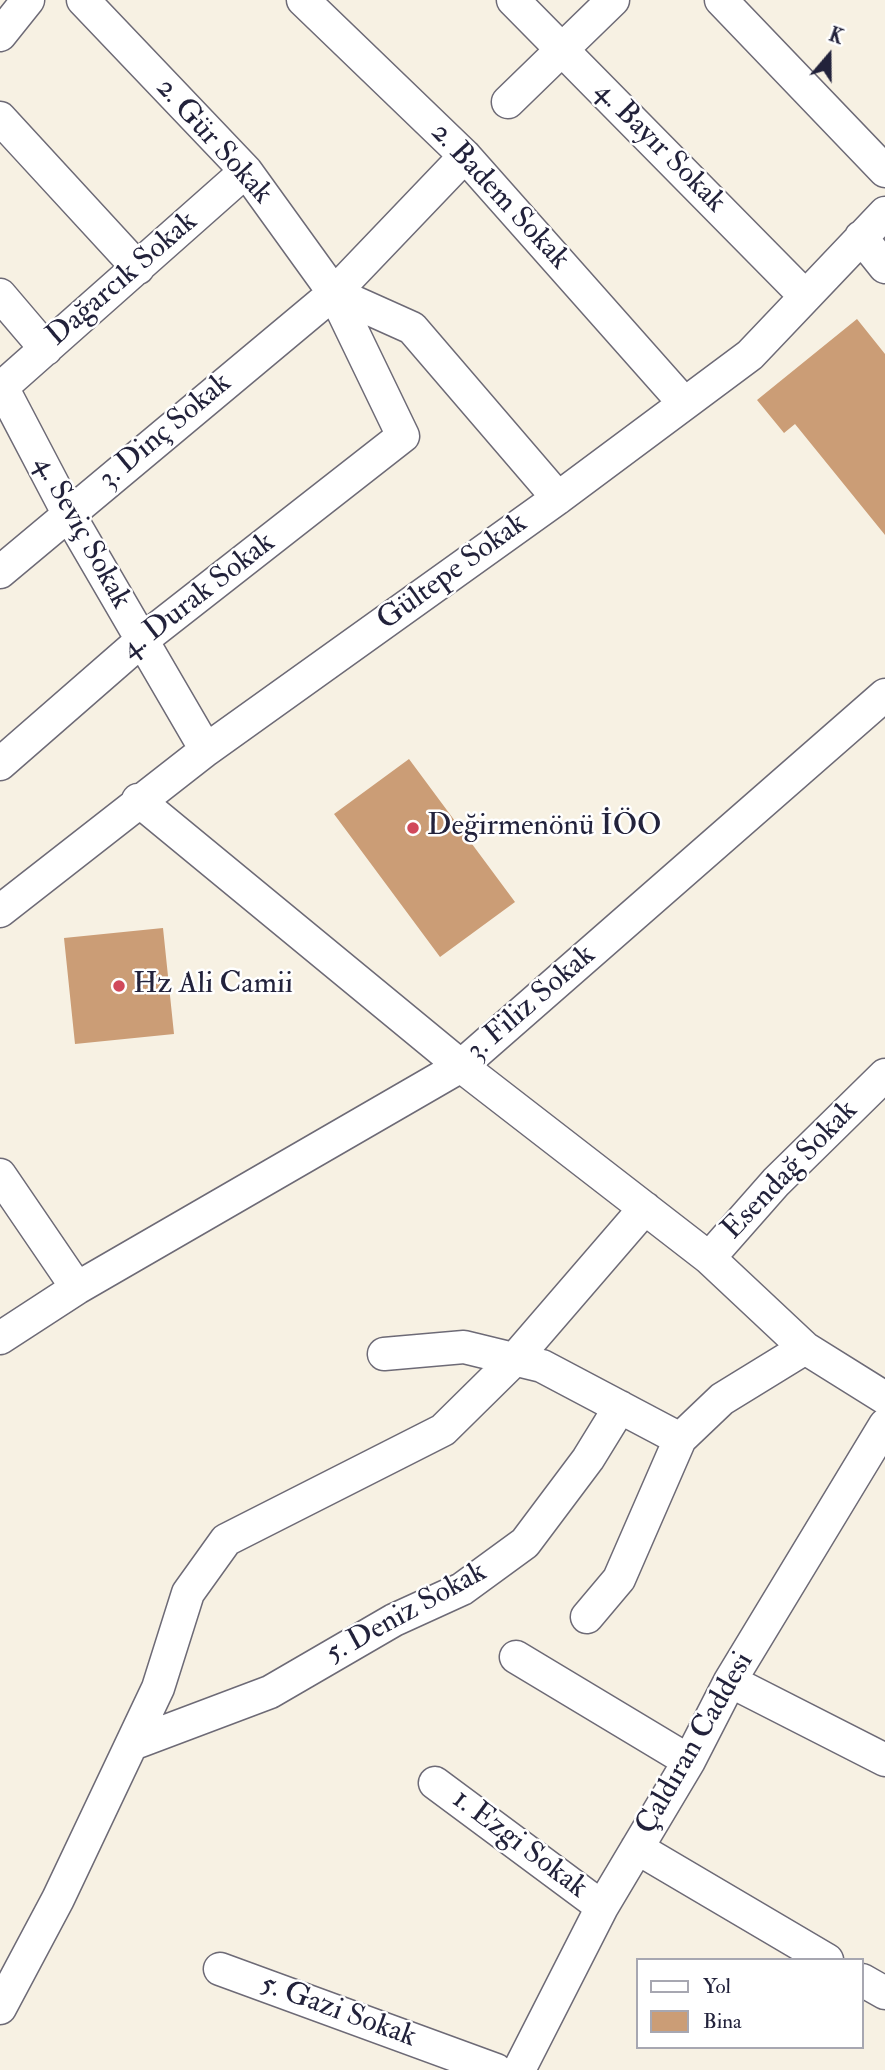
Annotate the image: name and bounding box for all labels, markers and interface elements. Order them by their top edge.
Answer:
north arrow [794,21,864,91]
text: K [826,23,847,50]
street label: 2. Gür Sokak [147,71,279,213]
street label: 4. Bayır Sokak [586,75,732,221]
street label: 2. Badem Sokak [422,116,576,278]
street label: Dağarcık Sokak [40,205,206,355]
street label: 3. Dinç Sokak [93,366,239,498]
street label: 4. Seviç Sokak [24,450,138,616]
street label: Gültepe Sokak [371,507,535,639]
street label: 4. Durak Sokak [115,526,283,668]
place label: Değirmenönü İÖO [427,810,661,846]
marker: Değirmenönü İÖO [405,820,421,836]
street label: 3. Filiz Sokak [460,938,604,1070]
place label: Hz Ali Camii [133,968,293,1004]
marker: Hz Ali Camii [111,978,127,994]
street label: Esendağ Sokak [716,1094,866,1248]
street label: 5. Deniz Sokak [320,1555,494,1673]
street label: Çaldıran Caddesi [629,1647,763,1841]
street label: 1. Ezgi Sokak [444,1783,594,1907]
legend [636,1958,864,2049]
street label: 5. Gazi Sokak [255,1967,421,2057]
text: Yol [703,1973,731,2000]
text: Bina [703,2008,742,2035]

